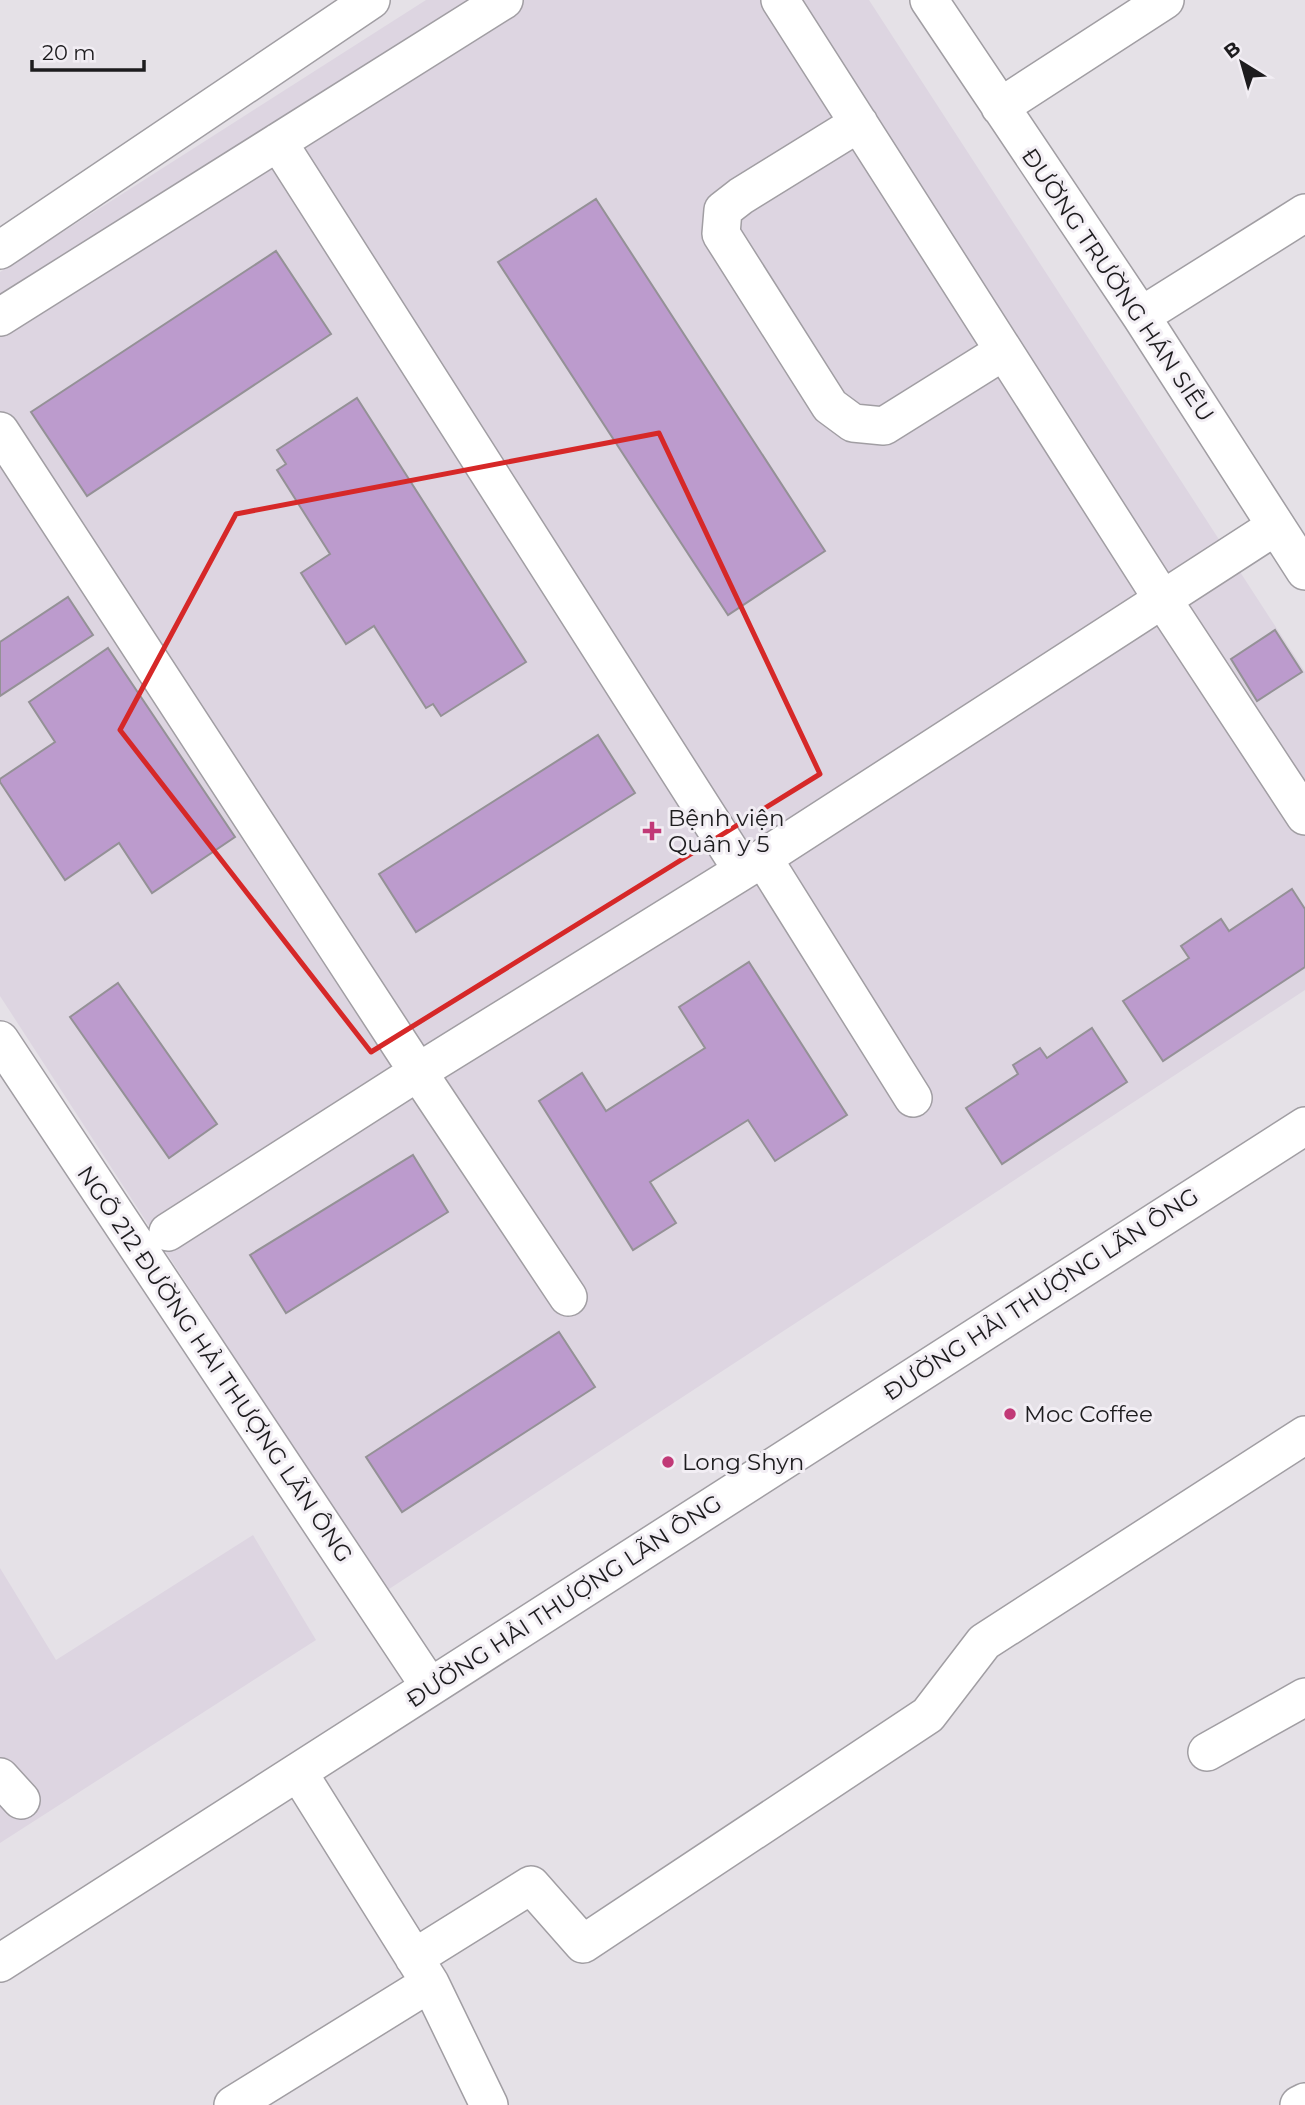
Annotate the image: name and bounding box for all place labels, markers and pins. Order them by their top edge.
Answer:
place label: Bệnh viện Quân y 5 [668,804,784,858]
marker: Bệnh viện Quân y 5 [642,821,662,841]
place label: Moc Coffee [1024,1400,1153,1428]
marker: Moc Coffee [1002,1406,1018,1422]
place label: Long Shyn [682,1448,804,1476]
marker: Long Shyn [660,1454,676,1470]

